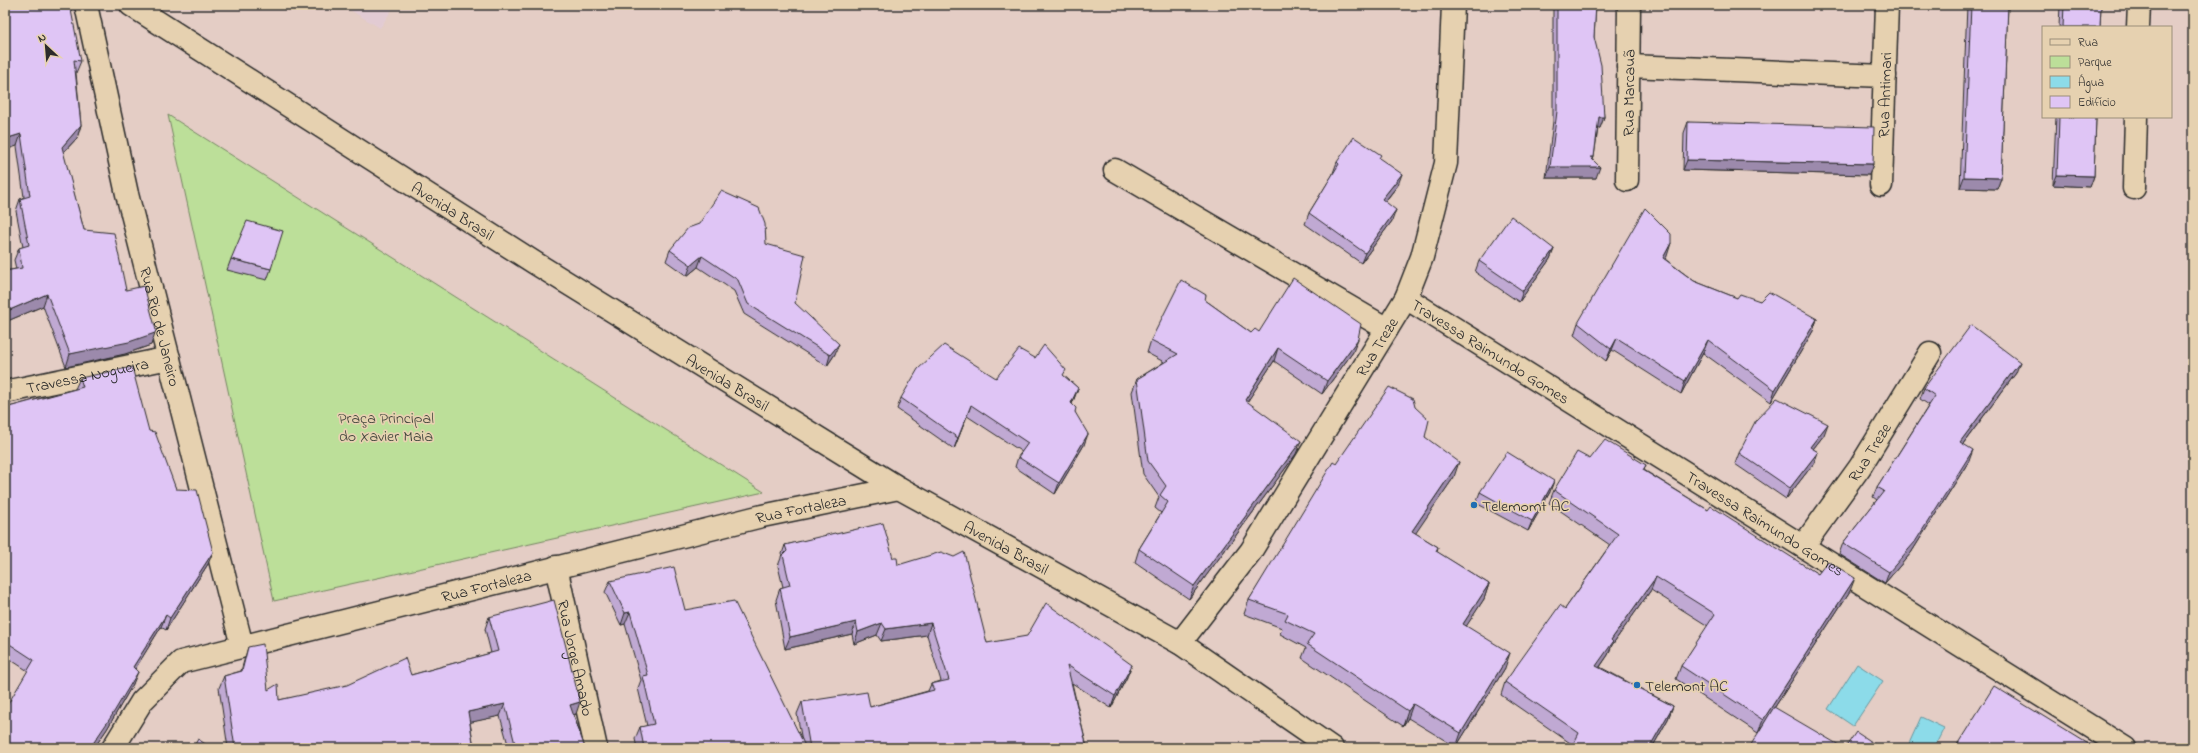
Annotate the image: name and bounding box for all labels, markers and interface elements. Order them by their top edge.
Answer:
north arrow [26,26,66,66]
legend [2042,26,2172,118]
text: N [35,29,49,47]
text: Rua [2078,34,2098,52]
street label: Rua Marcauã [1617,49,1642,137]
street label: Rua Antimari [1873,52,1899,138]
text: Parque [2078,54,2112,72]
text: Água [2078,73,2104,93]
text: Edifício [2078,94,2116,112]
street label: Avenida Brasil [406,177,498,248]
street label: Rua Rio de Janeiro [132,265,185,389]
street label: Travessa Raimundo Gomes [1406,294,1574,411]
street label: Rua Treze [1351,313,1406,382]
street label: Avenida Brasil [680,349,773,419]
street label: Travessa Nogueira [24,352,151,401]
park label: Praça Principal do Xavier Maia [338,407,434,449]
street label: Rua Treze [1843,418,1899,488]
street label: Travessa Raimundo Gomes [1680,466,1848,583]
street label: Rua Fortaleza [753,489,849,531]
place label: Telemomt AC [1482,495,1570,519]
marker: Telemomt AC [1469,500,1479,510]
street label: Avenida Brasil [958,516,1053,582]
street label: Rua Fortaleza [439,564,534,610]
street label: Rua Jorge Amado [550,598,599,719]
place label: Telemont AC [1645,675,1728,699]
marker: Telemont AC [1632,680,1642,690]

